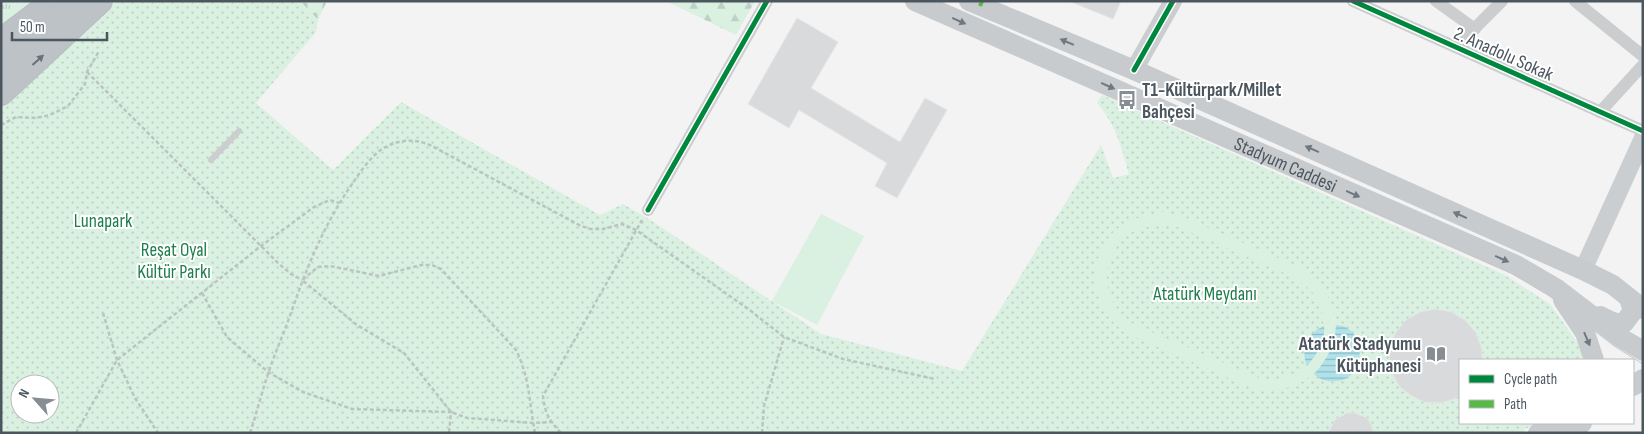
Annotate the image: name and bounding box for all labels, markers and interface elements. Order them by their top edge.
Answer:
scale bar [12,10,108,42]
one-way arrow [952,17,967,25]
text: 50 m [20,18,45,37]
street label: 2. Anadolu Sokak [1450,22,1557,87]
one-way arrow [1059,38,1074,46]
one-way arrow [31,54,43,66]
place label: T1-Kültürpark/Millet Bahçesi [1142,79,1281,124]
one-way arrow [1101,82,1115,90]
bus stop icon: T1-Kültürpark/Millet Bahçesi [1116,89,1138,111]
street label: Stadyum Caddesi [1230,133,1340,198]
one-way arrow [1305,145,1319,153]
one-way arrow [1346,190,1360,198]
park label: Lunapark [74,210,133,233]
one-way arrow [1453,211,1467,219]
park label: Reşat Oyal Kültür Parkı [137,239,211,284]
one-way arrow [1495,256,1509,264]
park label: Atatürk Meydanı [1152,283,1257,306]
one-way arrow [1583,332,1591,347]
place label: Atatürk Stadyumu Kütüphanesi [1298,333,1421,378]
library icon: Atatürk Stadyumu Kütüphanesi [1425,343,1447,365]
legend [1459,359,1634,424]
text: Cycle path [1504,370,1557,389]
north arrow [10,374,60,424]
text: N [15,386,33,401]
text: Path [1504,395,1527,414]

